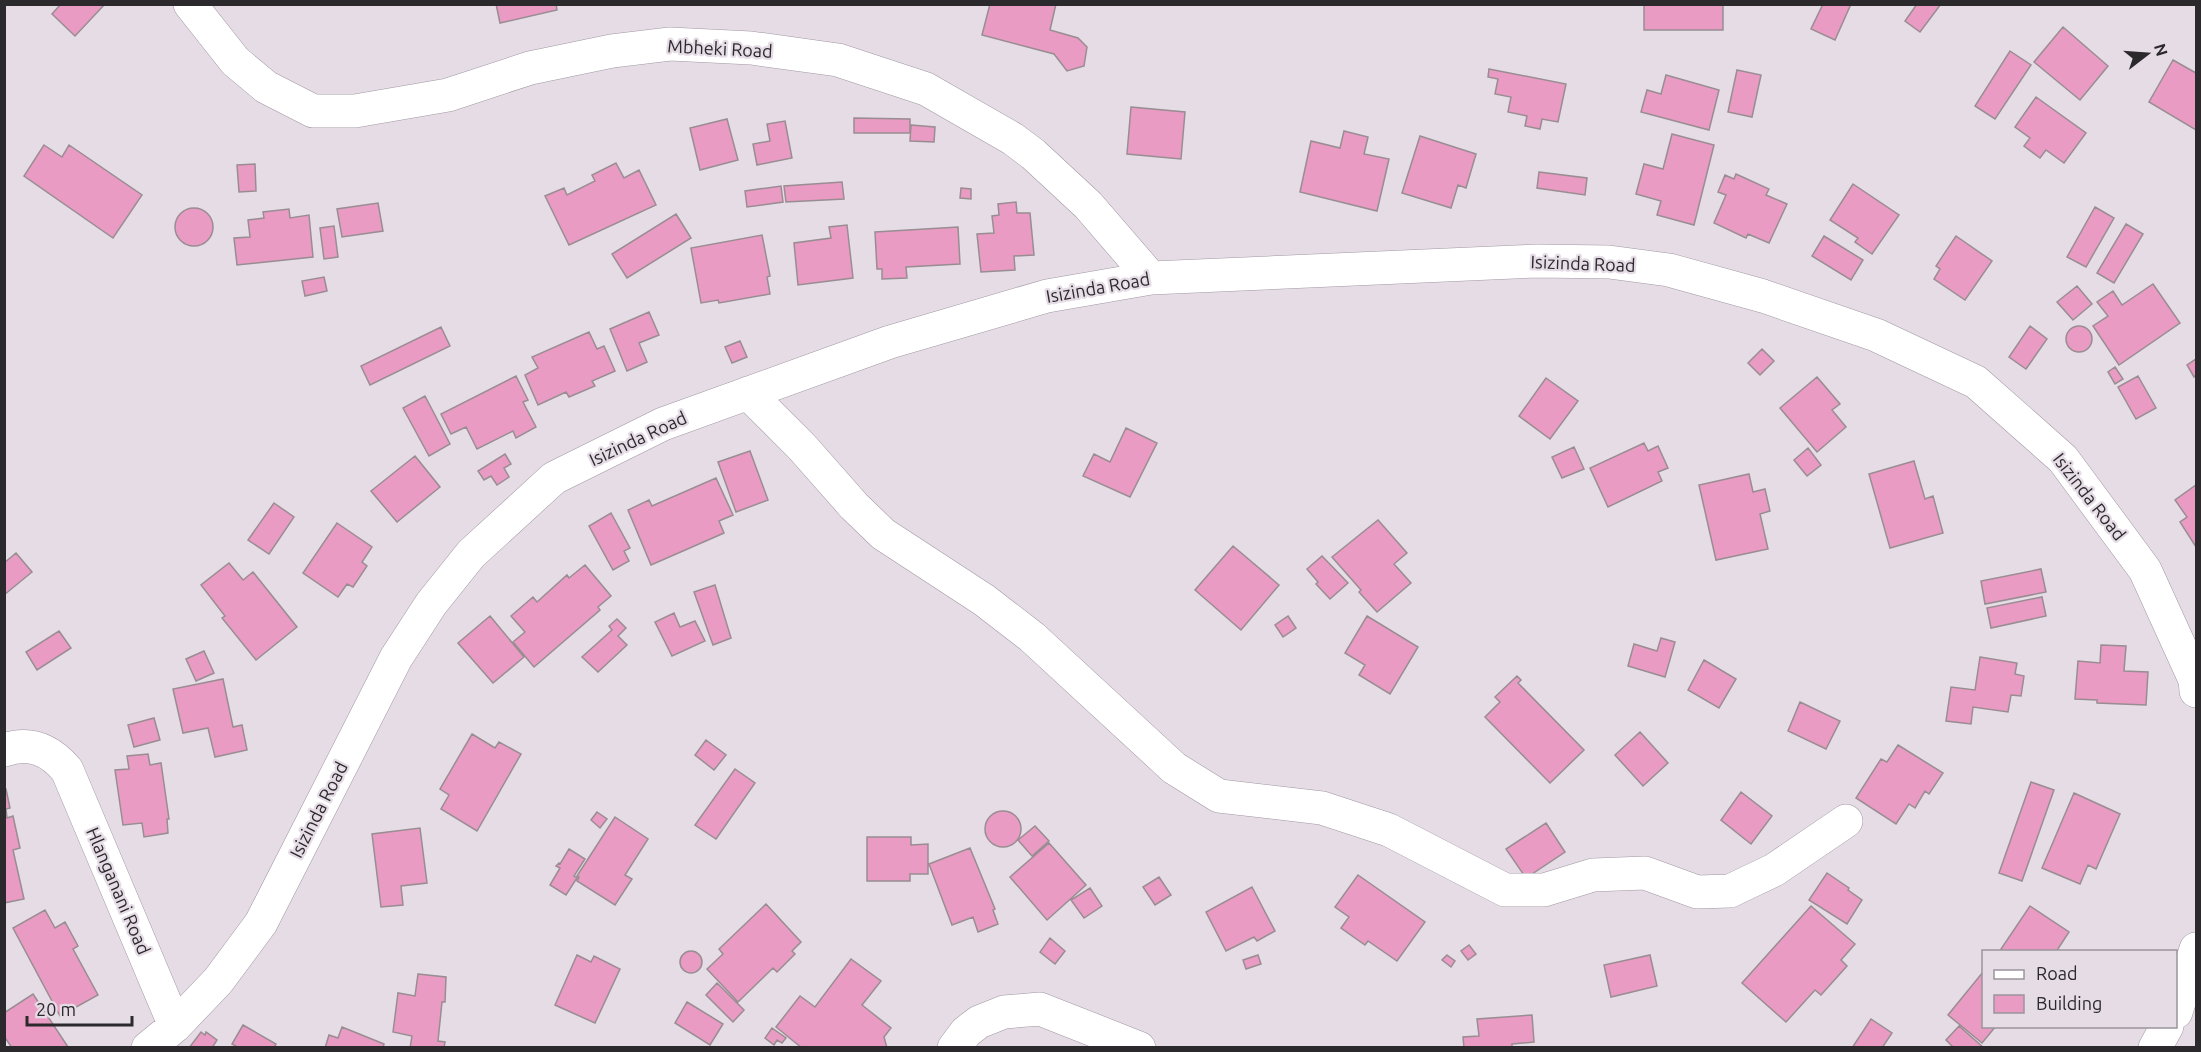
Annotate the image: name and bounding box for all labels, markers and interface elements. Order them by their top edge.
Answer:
north arrow [2117,24,2177,84]
street label: Mbheki Road [667,35,773,61]
text: N [2151,41,2172,58]
street label: Isizinda Road [1530,251,1636,275]
street label: Isizinda Road [1044,268,1151,306]
street label: Isizinda Road [586,407,689,469]
street label: Isizinda Road [2050,449,2130,544]
street label: Isizinda Road [285,758,351,861]
street label: Hlanganani Road [83,824,155,957]
legend [1982,950,2177,1028]
text: Road [2036,963,2078,983]
scale bar [27,989,132,1027]
text: Building [2036,993,2102,1013]
text: 20 m [36,999,76,1019]

